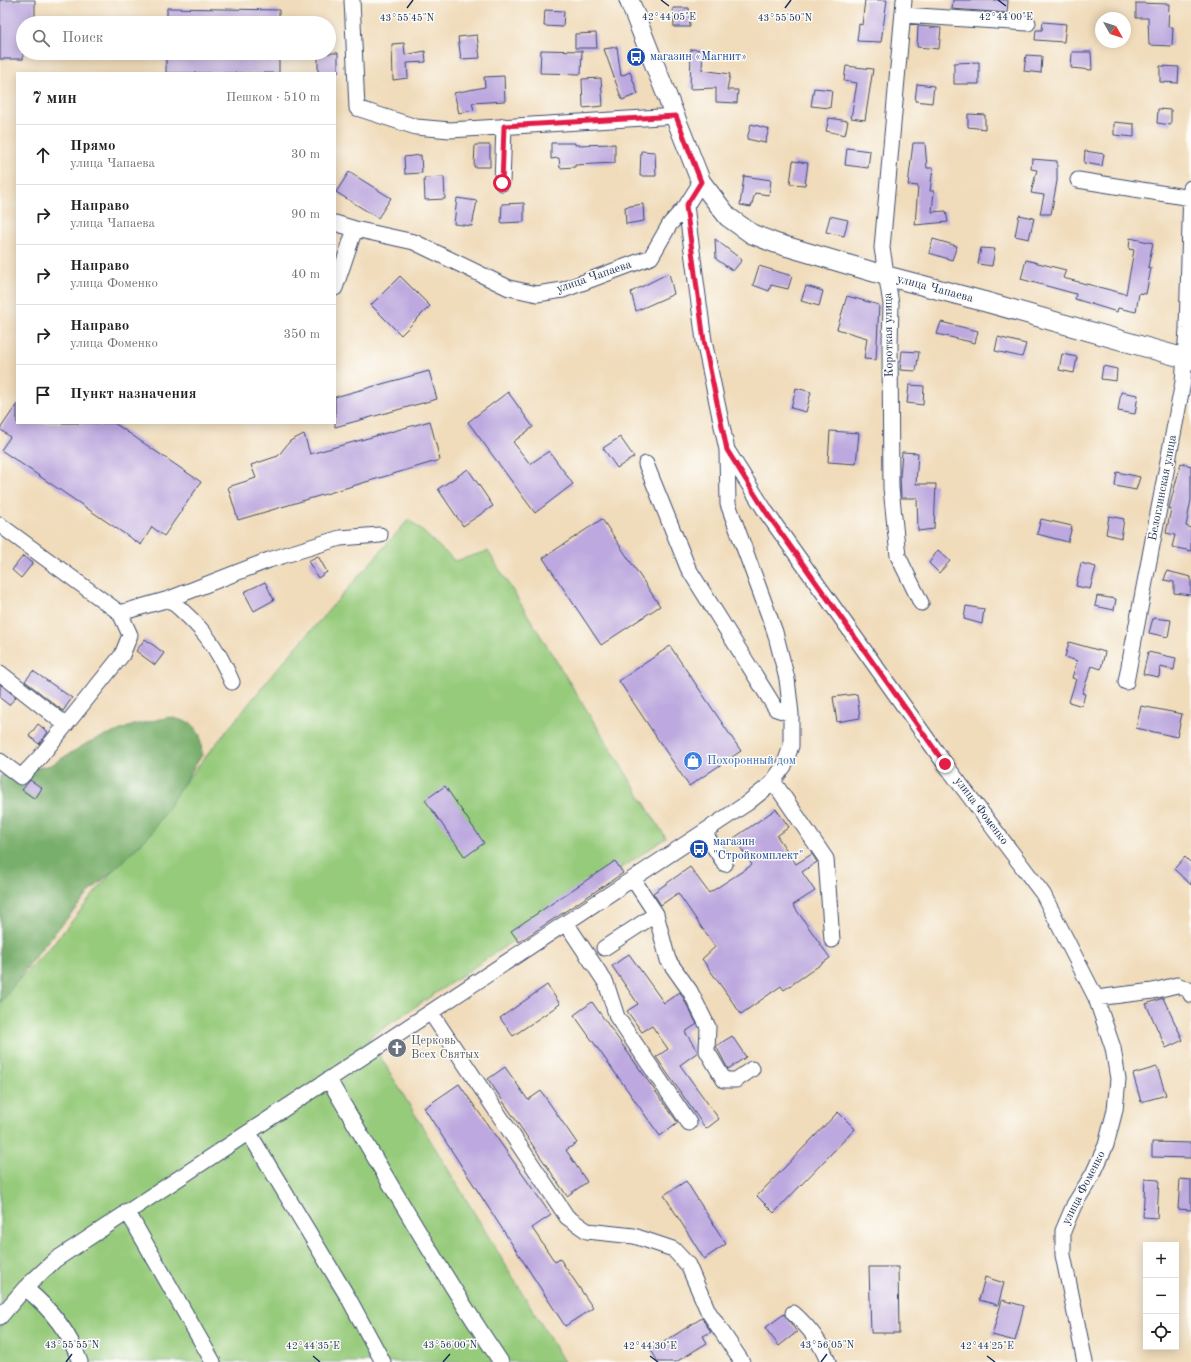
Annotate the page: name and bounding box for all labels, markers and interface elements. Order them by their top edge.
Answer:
text: 42°44'05"E [642,12,696,22]
text: 42°44'00"E [979,12,1033,22]
north arrow [1095,12,1131,48]
text: 43°55'45"N [380,13,435,23]
text: 43°55'50"N [758,13,813,23]
search box [16,16,336,60]
icon: search [30,27,52,49]
text: Поиск [62,31,103,46]
bus stop icon: магазин «Магнит» [625,46,647,68]
place label: магазин «Магнит» [650,51,747,63]
text: 7 мин [32,90,77,107]
text: Пешком · 510 m [226,91,320,104]
text: Прямо [70,139,116,154]
icon: ahead [32,144,54,166]
text: 30 m [291,148,320,161]
text: улица Чапаева [70,157,155,170]
route start [493,174,511,192]
text: Направо [70,199,129,214]
icon: right [32,204,54,226]
text: 90 m [291,208,320,221]
text: улица Чапаева [70,217,155,230]
text: Направо [70,259,129,274]
street label: улица Чапаева [555,259,633,295]
icon: right [32,264,54,286]
text: 40 m [291,268,320,281]
street label: улица Чапаева [896,273,975,305]
text: улица Фоменко [70,277,158,290]
street label: Короткая улица [882,292,896,377]
text: Направо [70,319,129,334]
icon: right [32,324,54,346]
text: 350 m [283,328,320,341]
text: улица Фоменко [70,337,158,350]
icon: arrive [32,384,54,406]
text: Пункт назначения [70,387,197,402]
street label: Белоглинская улица [1147,434,1179,542]
shop icon: Похоронный дом [682,750,704,772]
place label: Похоронный дом [707,755,796,767]
route end [936,755,954,773]
street label: улица Фоменко [952,775,1010,847]
place label: магазин "Стройкомплект" [713,836,804,862]
bus stop icon: магазин "Стройкомплект" [688,838,710,860]
place label: Церковь Всех Святых [411,1035,480,1061]
church icon: Церковь Всех Святых [386,1037,408,1059]
street label: улица Фоменко [1060,1149,1108,1227]
map controls [1143,1242,1179,1350]
button: + [1143,1242,1179,1278]
button: − [1143,1278,1179,1314]
button: locate [1143,1314,1179,1350]
text: 43°55'55"N [45,1340,100,1350]
text: 43°56'00"N [423,1340,478,1350]
text: 43°56'05"N [800,1340,855,1350]
text: 42°44'35"E [286,1341,340,1351]
text: 42°44'30"E [623,1341,677,1351]
text: 42°44'25"E [960,1341,1014,1351]

